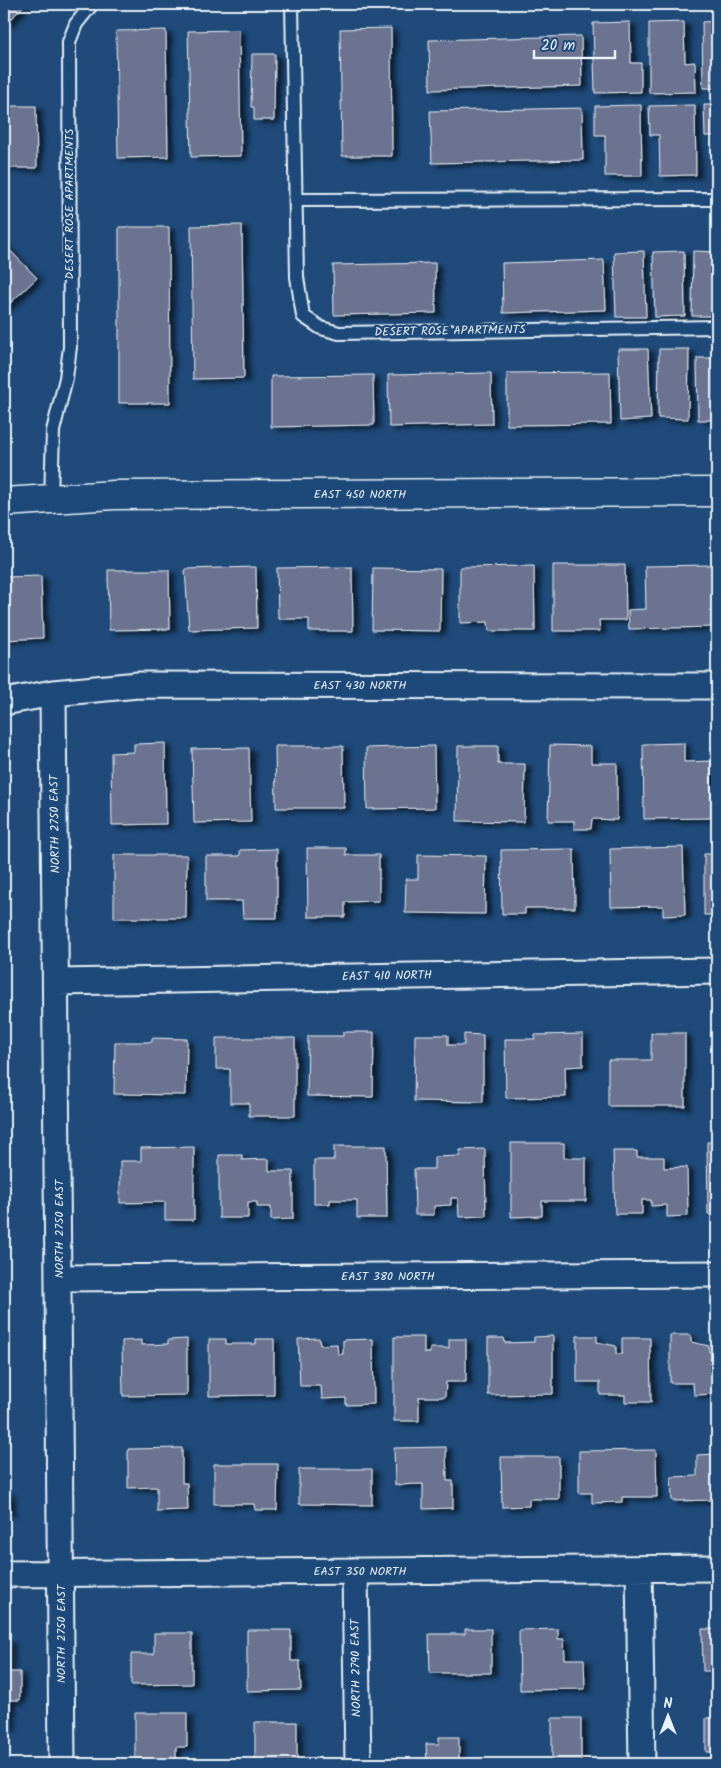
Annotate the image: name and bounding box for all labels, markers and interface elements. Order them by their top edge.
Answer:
scale bar [534,28,615,60]
text: 20 m [541,34,575,58]
street label: DESERT ROSE APARTMENTS [60,128,79,279]
street label: DESERT ROSE APARTMENTS [374,320,526,342]
street label: EAST 450 NORTH [314,485,406,504]
street label: EAST 430 NORTH [313,676,407,695]
street label: NORTH 2750 EAST [45,773,65,873]
street label: EAST 410 NORTH [342,966,432,986]
street label: NORTH 2750 EAST [50,1178,69,1278]
street label: EAST 380 NORTH [341,1267,435,1286]
street label: EAST 350 NORTH [314,1562,406,1581]
street label: NORTH 2750 EAST [52,1583,71,1683]
street label: NORTH 2790 EAST [346,1617,366,1717]
north arrow [644,1690,694,1740]
text: N [664,1693,673,1715]

